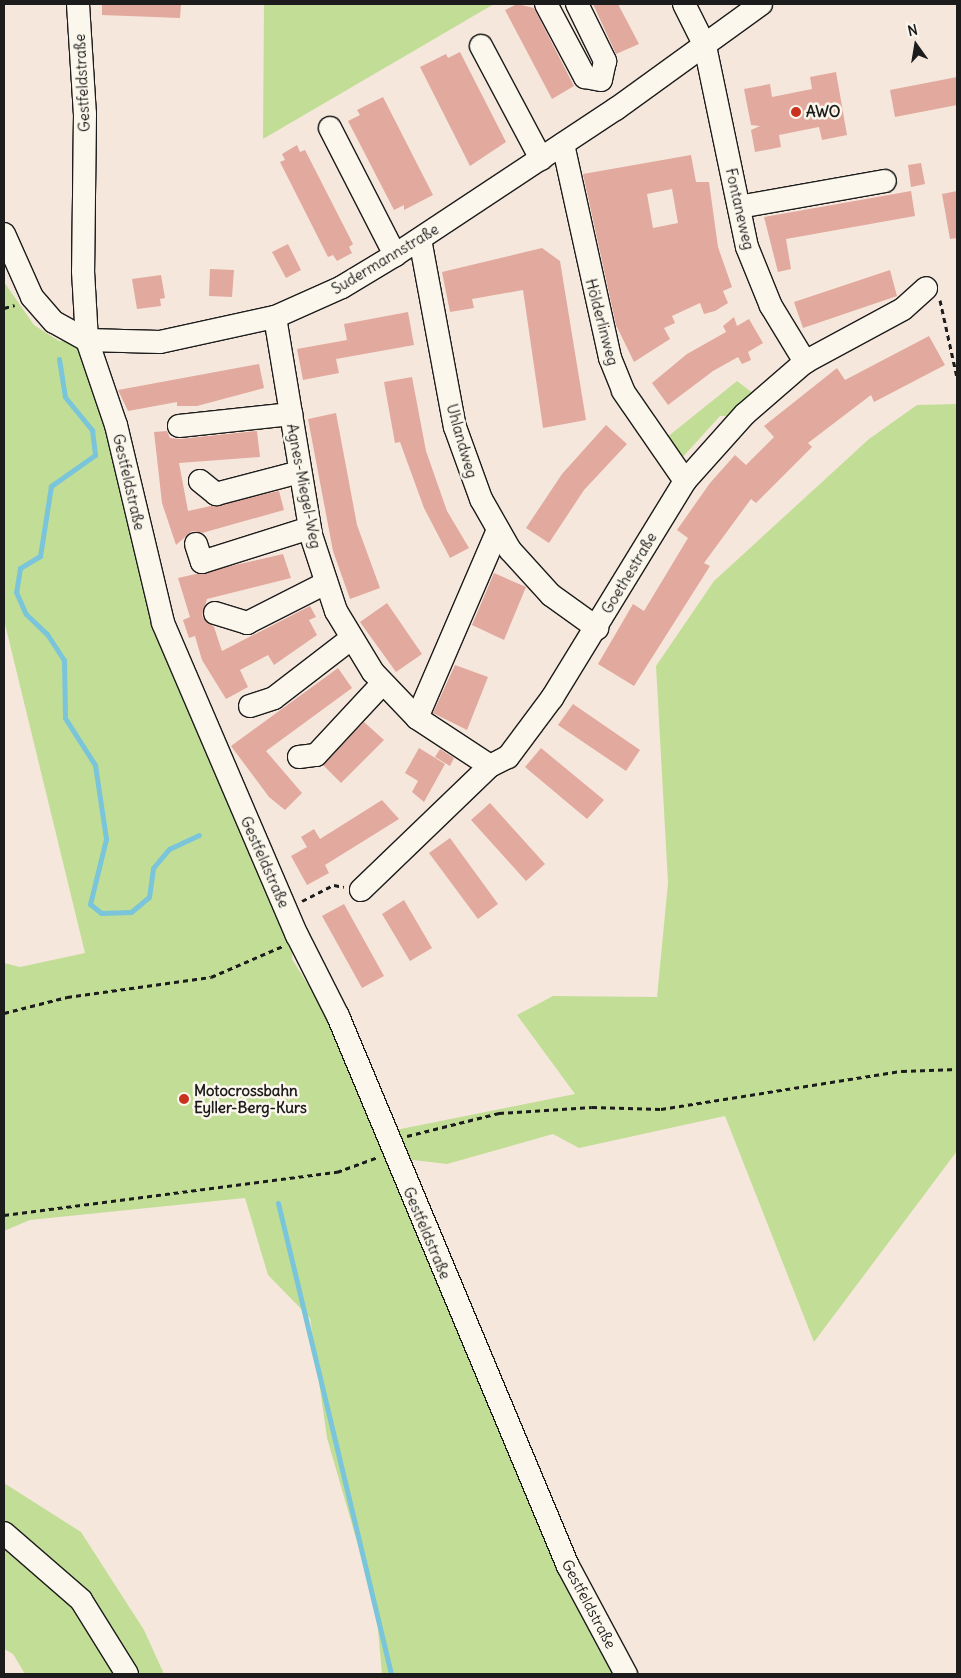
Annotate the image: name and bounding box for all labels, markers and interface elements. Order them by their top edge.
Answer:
north arrow [891,20,941,70]
text: N [906,21,919,40]
street label: Gestfeldstraße [70,33,94,133]
place label: AWO [806,103,840,121]
marker: AWO [790,106,802,118]
street label: Fontaneweg [722,166,758,252]
street label: Sudermannstraße [328,220,442,298]
street label: Hölderlinweg [582,277,622,367]
street label: Uhlandweg [443,402,481,480]
street label: Agnes-Miegel-Weg [283,422,325,550]
street label: Gestfeldstraße [109,432,149,532]
street label: Goethestraße [598,529,660,617]
street label: Gestfeldstraße [237,813,293,911]
place label: Motocrossbahn Eyller-Berg-Kurs [194,1081,307,1116]
marker: Motocrossbahn Eyller-Berg-Kurs [178,1093,190,1105]
street label: Gestfeldstraße [400,1184,454,1282]
street label: Gestfeldstraße [558,1556,620,1652]

